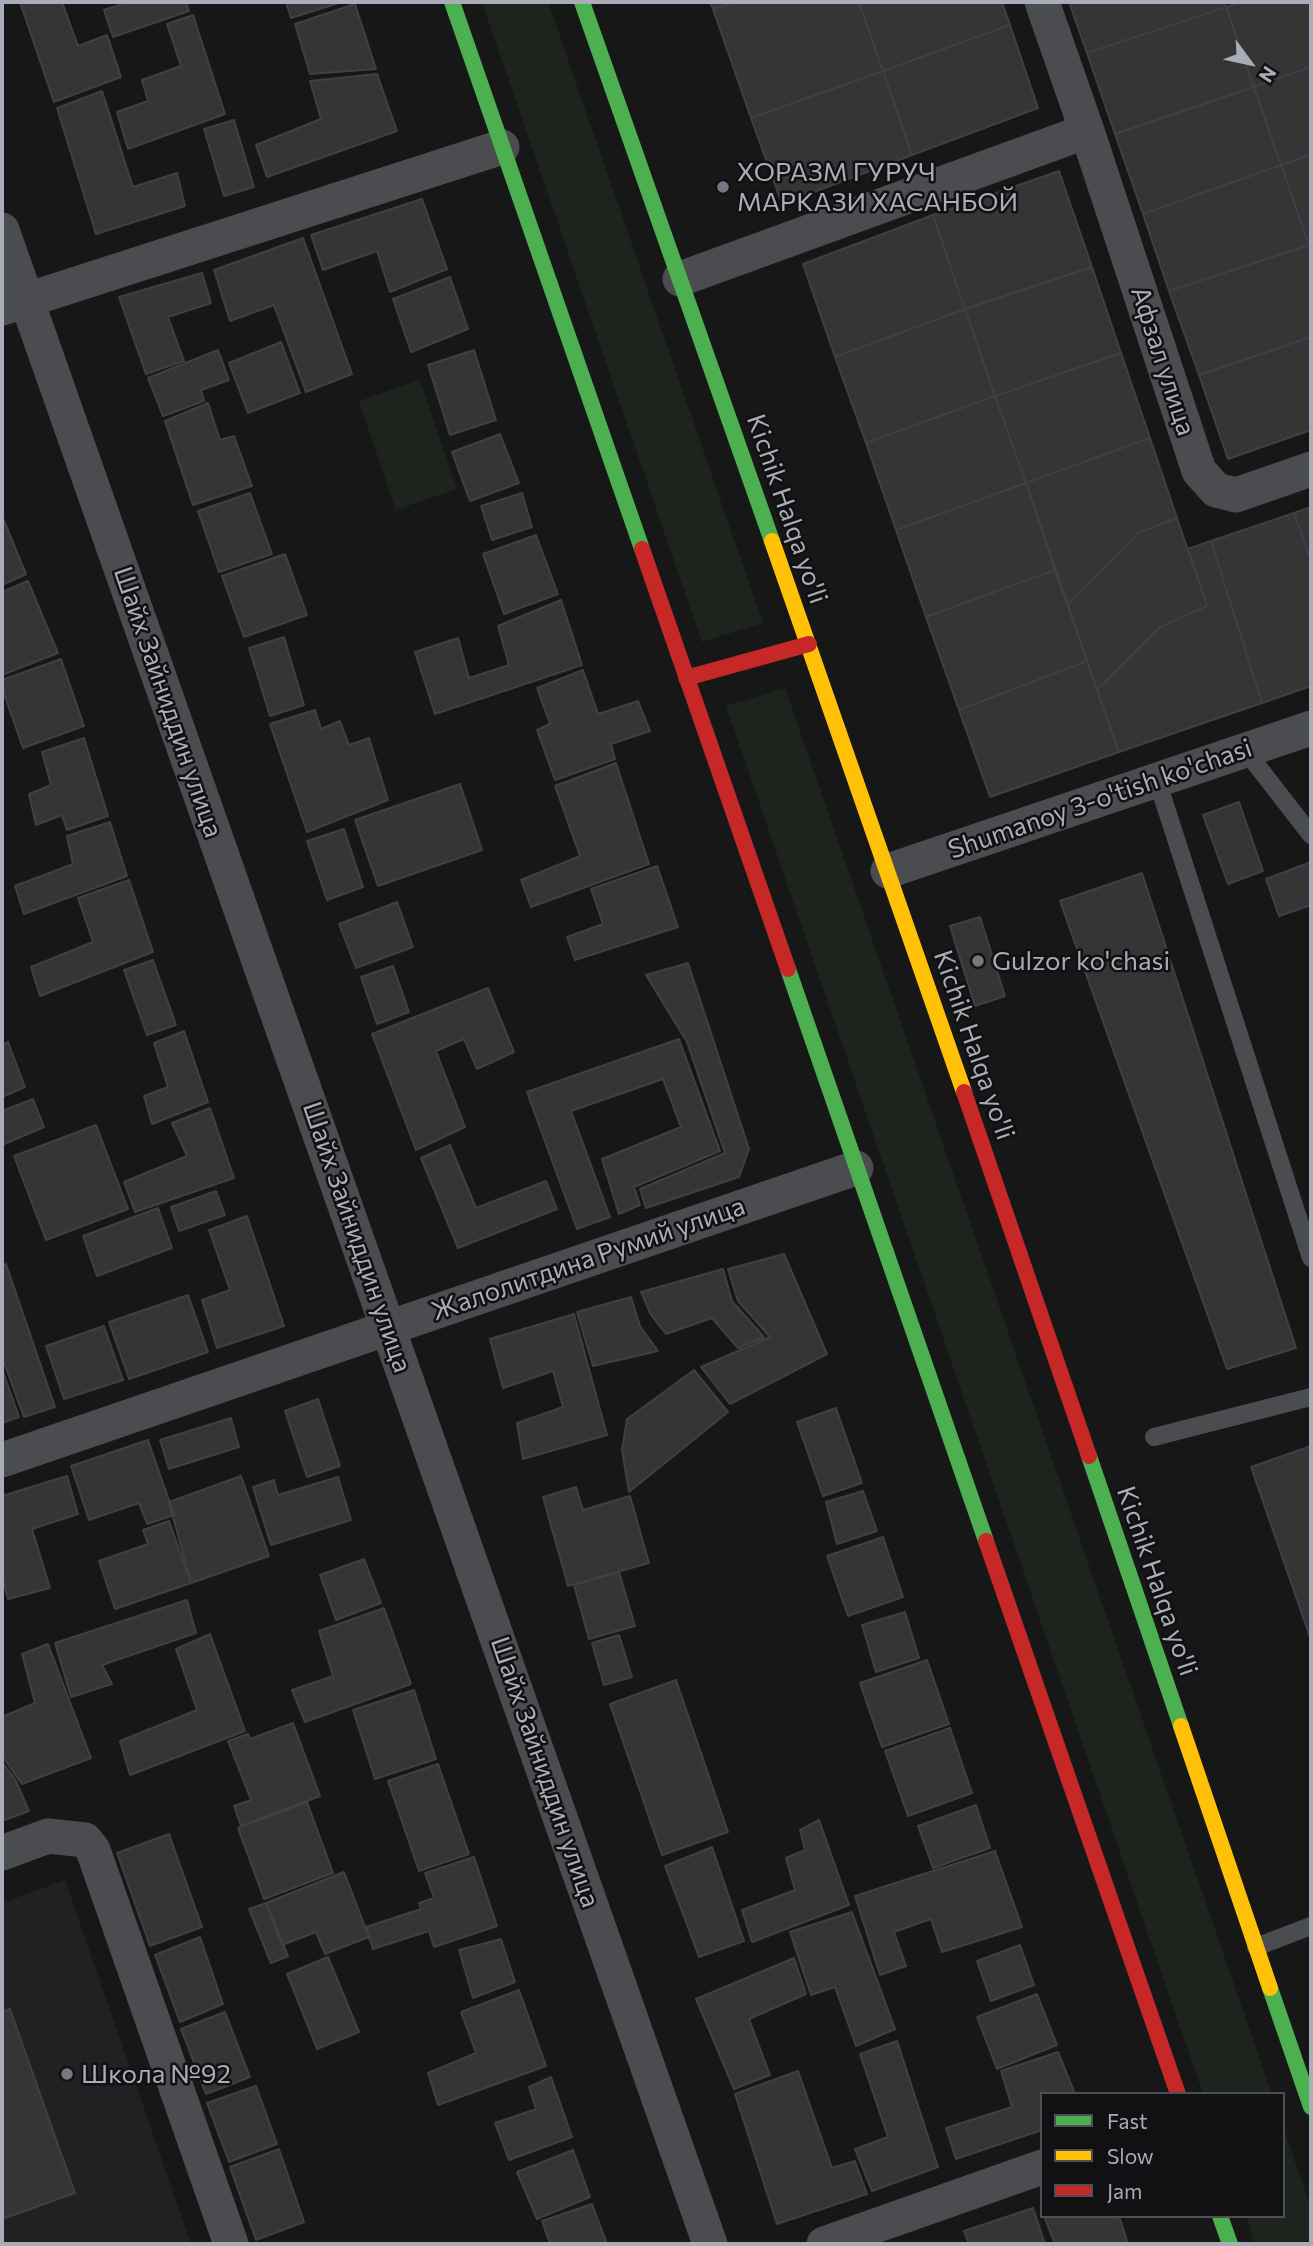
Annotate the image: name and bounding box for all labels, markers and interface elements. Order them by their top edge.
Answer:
north arrow [1215,28,1285,98]
text: N [1255,62,1282,87]
place label: ХОРАЗМ ГУРУЧ МАРКАЗИ ХАСАНБОЙ [737,156,1018,218]
marker: ХОРАЗМ ГУРУЧ МАРКАЗИ ХАСАНБОЙ [715,179,731,195]
street label: Афзал улица [1124,282,1202,440]
street label: Kichik Halqa yo'li [740,410,834,608]
street label: Шайх Зайниддин улица [107,563,229,841]
street label: Shumanoy 3-o'tish ko'chasi [944,732,1256,866]
place label: Gulzor ko'chasi [992,945,1170,977]
street label: Kichik Halqa yo'li [927,946,1021,1144]
marker: Gulzor ko'chasi [970,953,986,969]
street label: Шайх Зайниддин улица [296,1098,418,1376]
street label: Жалолитдина Румий улица [427,1191,749,1327]
street label: Kichik Halqa yo'li [1110,1482,1204,1680]
street label: Шайх Зайниддин улица [484,1633,606,1911]
place label: Школа №92 [81,2058,231,2090]
marker: Школа №92 [59,2066,75,2082]
legend [1040,2092,1285,2218]
text: Fast [1107,2108,1148,2133]
text: Slow [1107,2143,1154,2168]
text: Jam [1107,2178,1142,2203]

